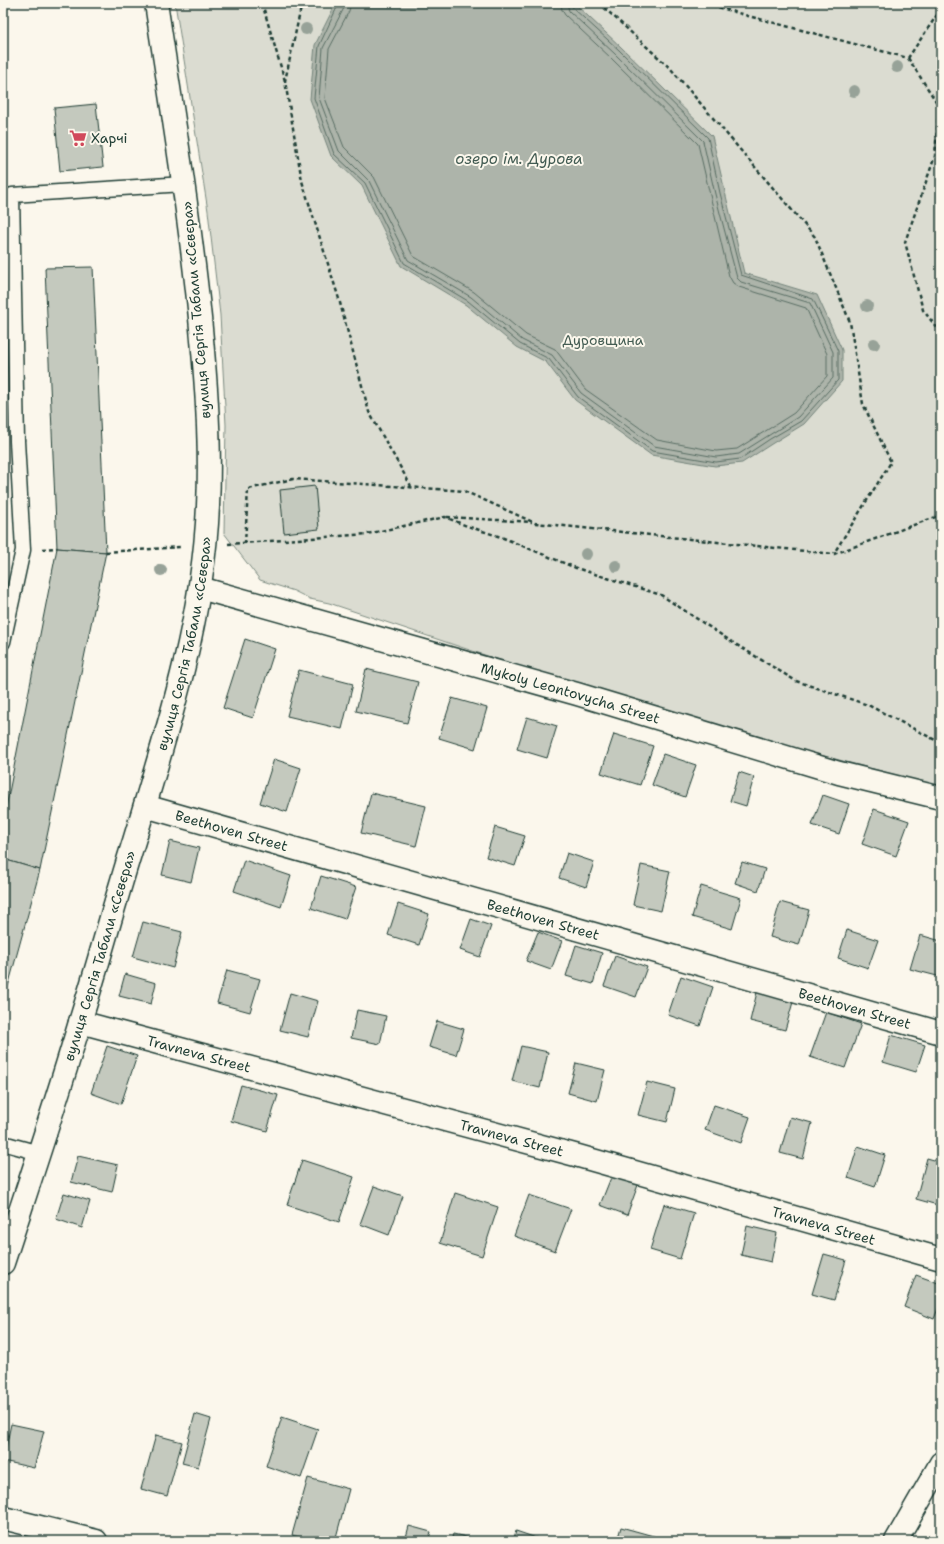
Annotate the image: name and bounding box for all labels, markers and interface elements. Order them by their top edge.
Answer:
supermarket icon: Харчі [68,128,88,148]
place label: Харчі [91,129,128,147]
water label: озеро ім. Дурова [455,149,583,169]
street label: вулиця Сергія Табали «Сєвєра» [178,200,214,420]
park label: Дуровщина [563,331,644,349]
street label: вулиця Сергія Табали «Сєвєра» [153,536,215,753]
street label: Mykoly Leontovycha Street [479,658,662,727]
street label: Beethoven Street [173,806,290,855]
street label: вулиця Сергія Табали «Сєвєра» [60,848,139,1063]
street label: Beethoven Street [485,895,601,944]
street label: Beethoven Street [796,984,913,1033]
street label: Travneva Street [145,1031,253,1076]
street label: Travneva Street [458,1115,566,1161]
street label: Travneva Street [770,1202,877,1249]

